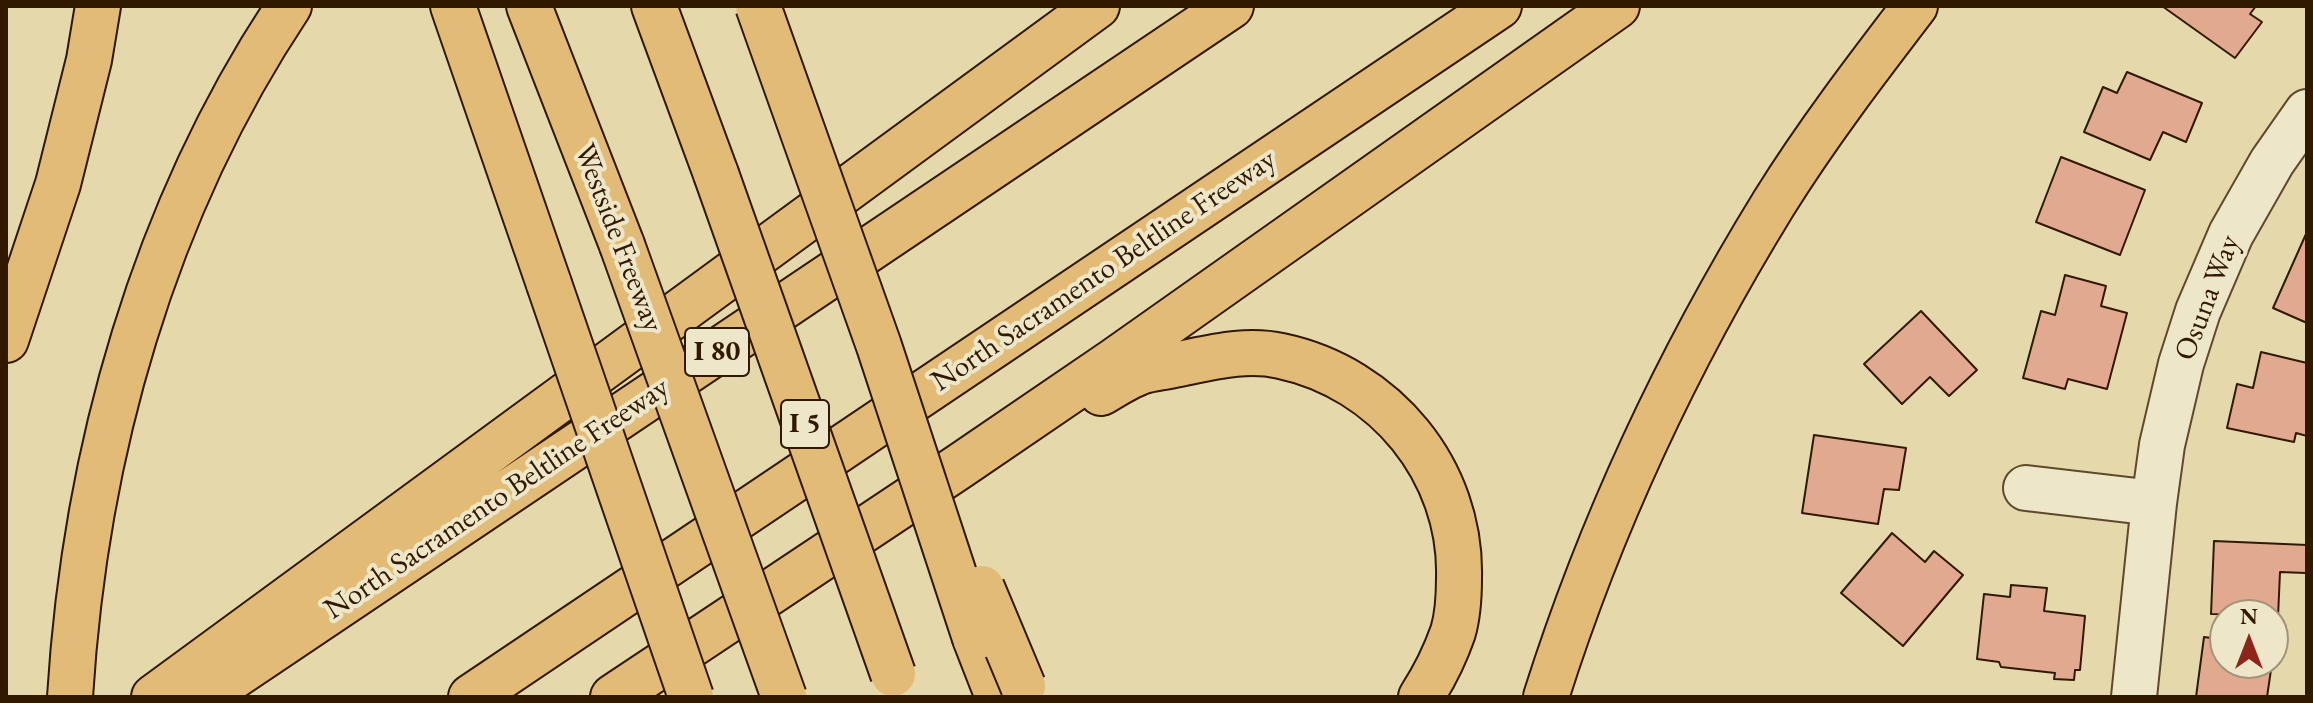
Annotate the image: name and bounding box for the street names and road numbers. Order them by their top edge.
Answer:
street label: Westside Freeway [566,139,670,337]
street label: North Sacramento Beltline Freeway [925,142,1283,400]
street label: Osuna Way [2168,230,2248,366]
road number: I 80 [685,328,749,376]
street label: North Sacramento Beltline Freeway [318,370,676,628]
road number: I 5 [781,400,829,448]

